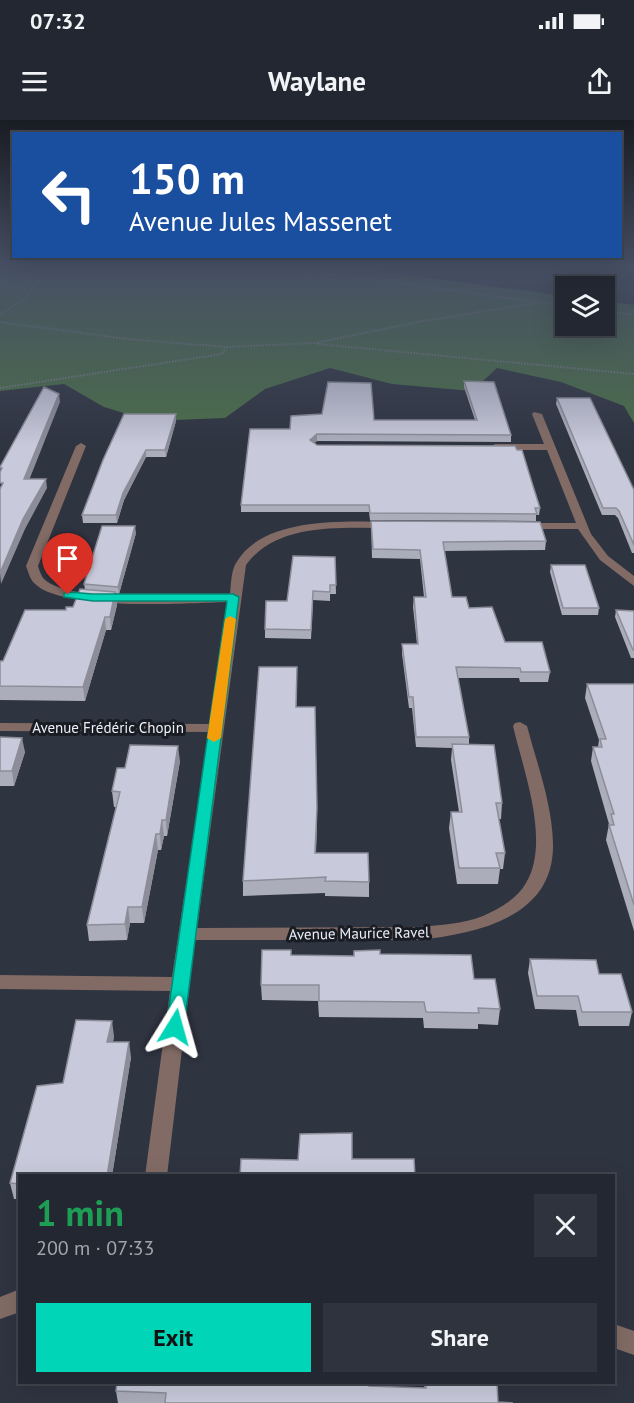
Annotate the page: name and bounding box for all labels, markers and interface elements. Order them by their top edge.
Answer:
text: 07:32 [30,7,86,35]
text: Waylane [268,64,366,98]
icon: menu [18,65,51,98]
icon: share [583,65,616,98]
text: 150 m [129,151,245,206]
icon: left [30,156,108,234]
text: Avenue Jules Massenet [129,204,392,238]
map controls [555,276,615,336]
button: layers [555,276,615,336]
pin [42,533,93,595]
icon: arrive [51,542,84,575]
street label: Avenue Frédéric Chopin [32,718,184,737]
street label: Avenue Maurice Ravel [289,922,430,944]
position arrow [143,995,207,1059]
text: 1 min [36,1189,124,1236]
button: close [534,1194,597,1257]
text: 200 m · 07:33 [36,1235,154,1261]
button: Exit [36,1303,311,1372]
button: Share [323,1303,597,1372]

